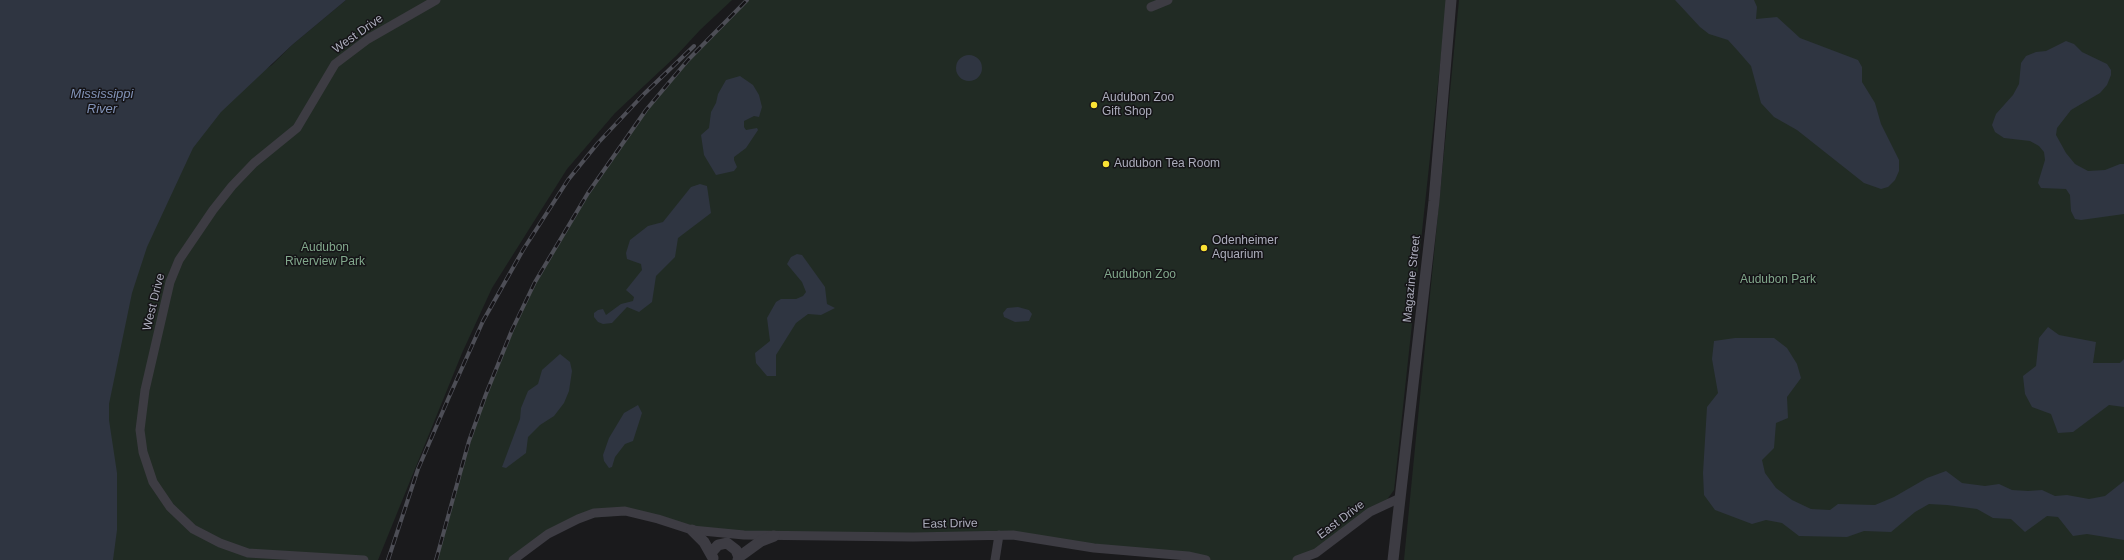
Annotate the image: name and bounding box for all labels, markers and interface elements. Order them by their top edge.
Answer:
street label: West Drive [330,11,386,57]
water label: Mississippi River [71,86,133,117]
place label: Audubon Zoo Gift Shop [1102,91,1174,119]
marker: Audubon Zoo Gift Shop [1089,100,1099,110]
place label: Audubon Tea Room [1114,157,1220,171]
marker: Audubon Tea Room [1101,159,1111,169]
place label: Odenheimer Aquarium [1212,234,1278,262]
street label: Magazine Street [1400,235,1424,323]
park label: Audubon Riverview Park [285,241,365,269]
marker: Odenheimer Aquarium [1199,243,1209,253]
park label: Audubon Zoo [1104,268,1176,282]
street label: West Drive [140,272,168,332]
park label: Audubon Park [1740,273,1816,287]
street label: East Drive [1315,498,1367,542]
street label: East Drive [922,516,978,532]

